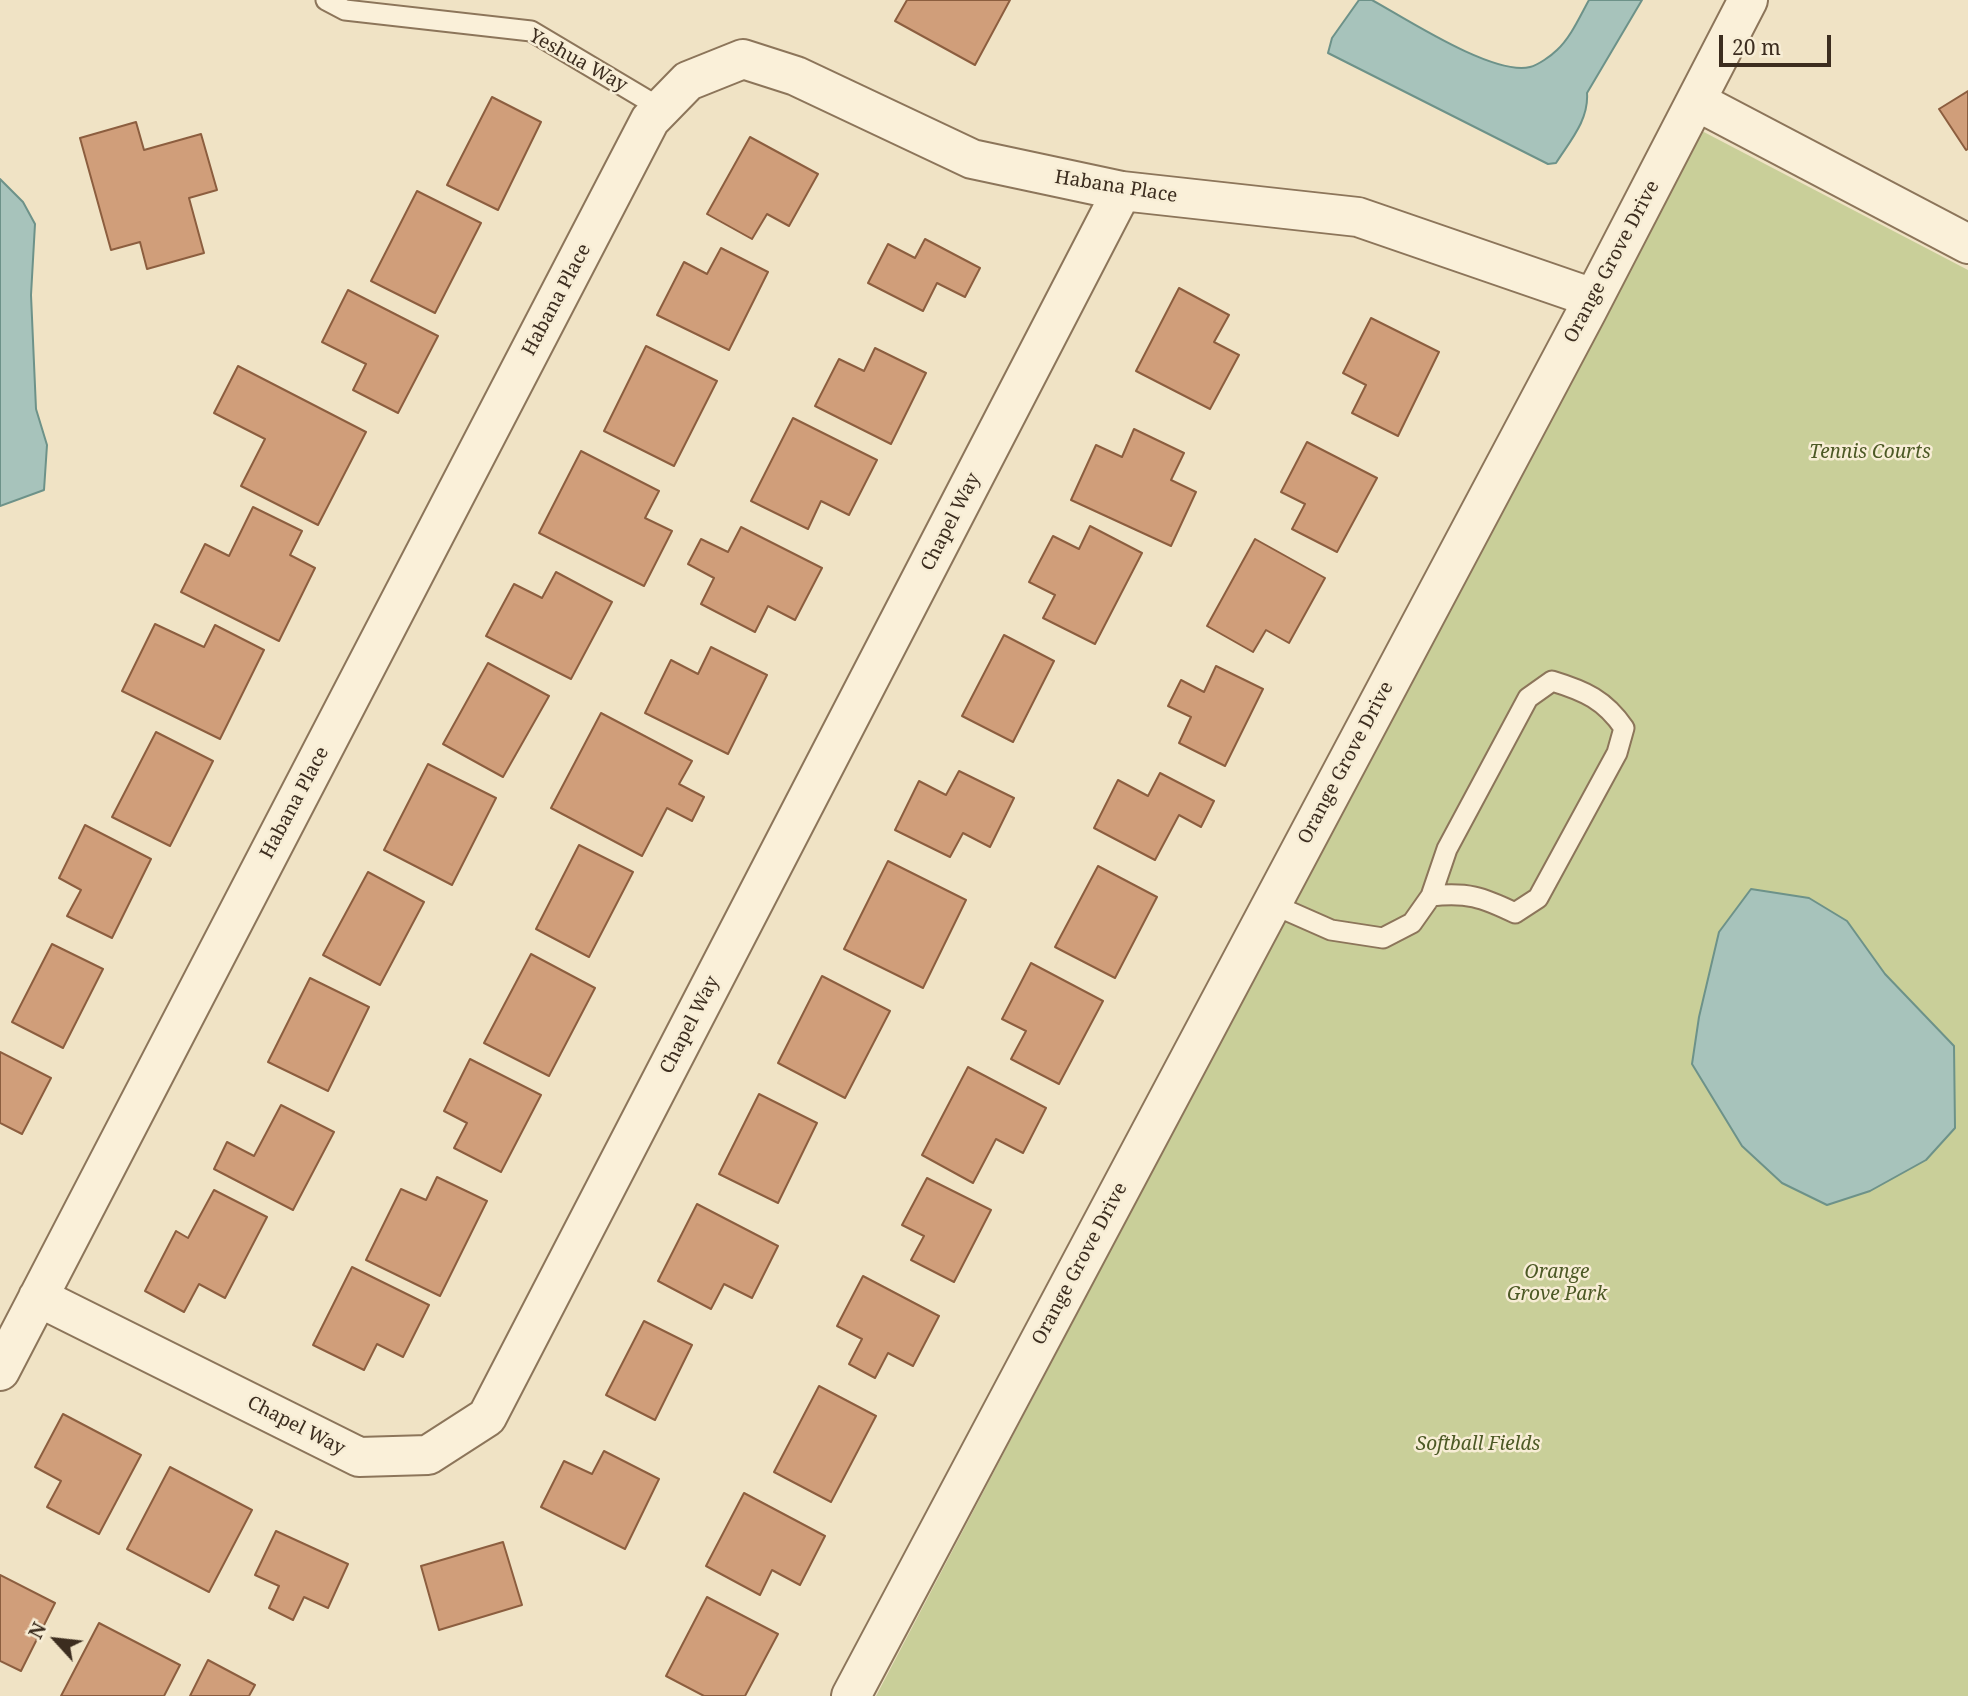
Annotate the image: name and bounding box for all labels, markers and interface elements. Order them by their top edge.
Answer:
scale bar [1723,21,1835,65]
street label: Yeshua Way [525,25,631,97]
text: 20 m [1732,33,1781,61]
street label: Habana Place [1053,166,1179,208]
street label: Orange Grove Drive [1560,177,1664,347]
street label: Habana Place [518,240,596,360]
park label: Tennis Courts [1809,442,1931,464]
street label: Chapel Way [917,469,985,575]
street label: Orange Grove Drive [1294,678,1398,848]
street label: Habana Place [256,743,334,863]
street label: Chapel Way [656,972,724,1078]
street label: Orange Grove Drive [1028,1179,1132,1349]
park label: Orange Grove Park [1507,1262,1607,1306]
street label: Chapel Way [243,1392,349,1460]
park label: Softball Fields [1416,1434,1540,1456]
north arrow [21,1605,91,1675]
text: N [22,1618,52,1643]

